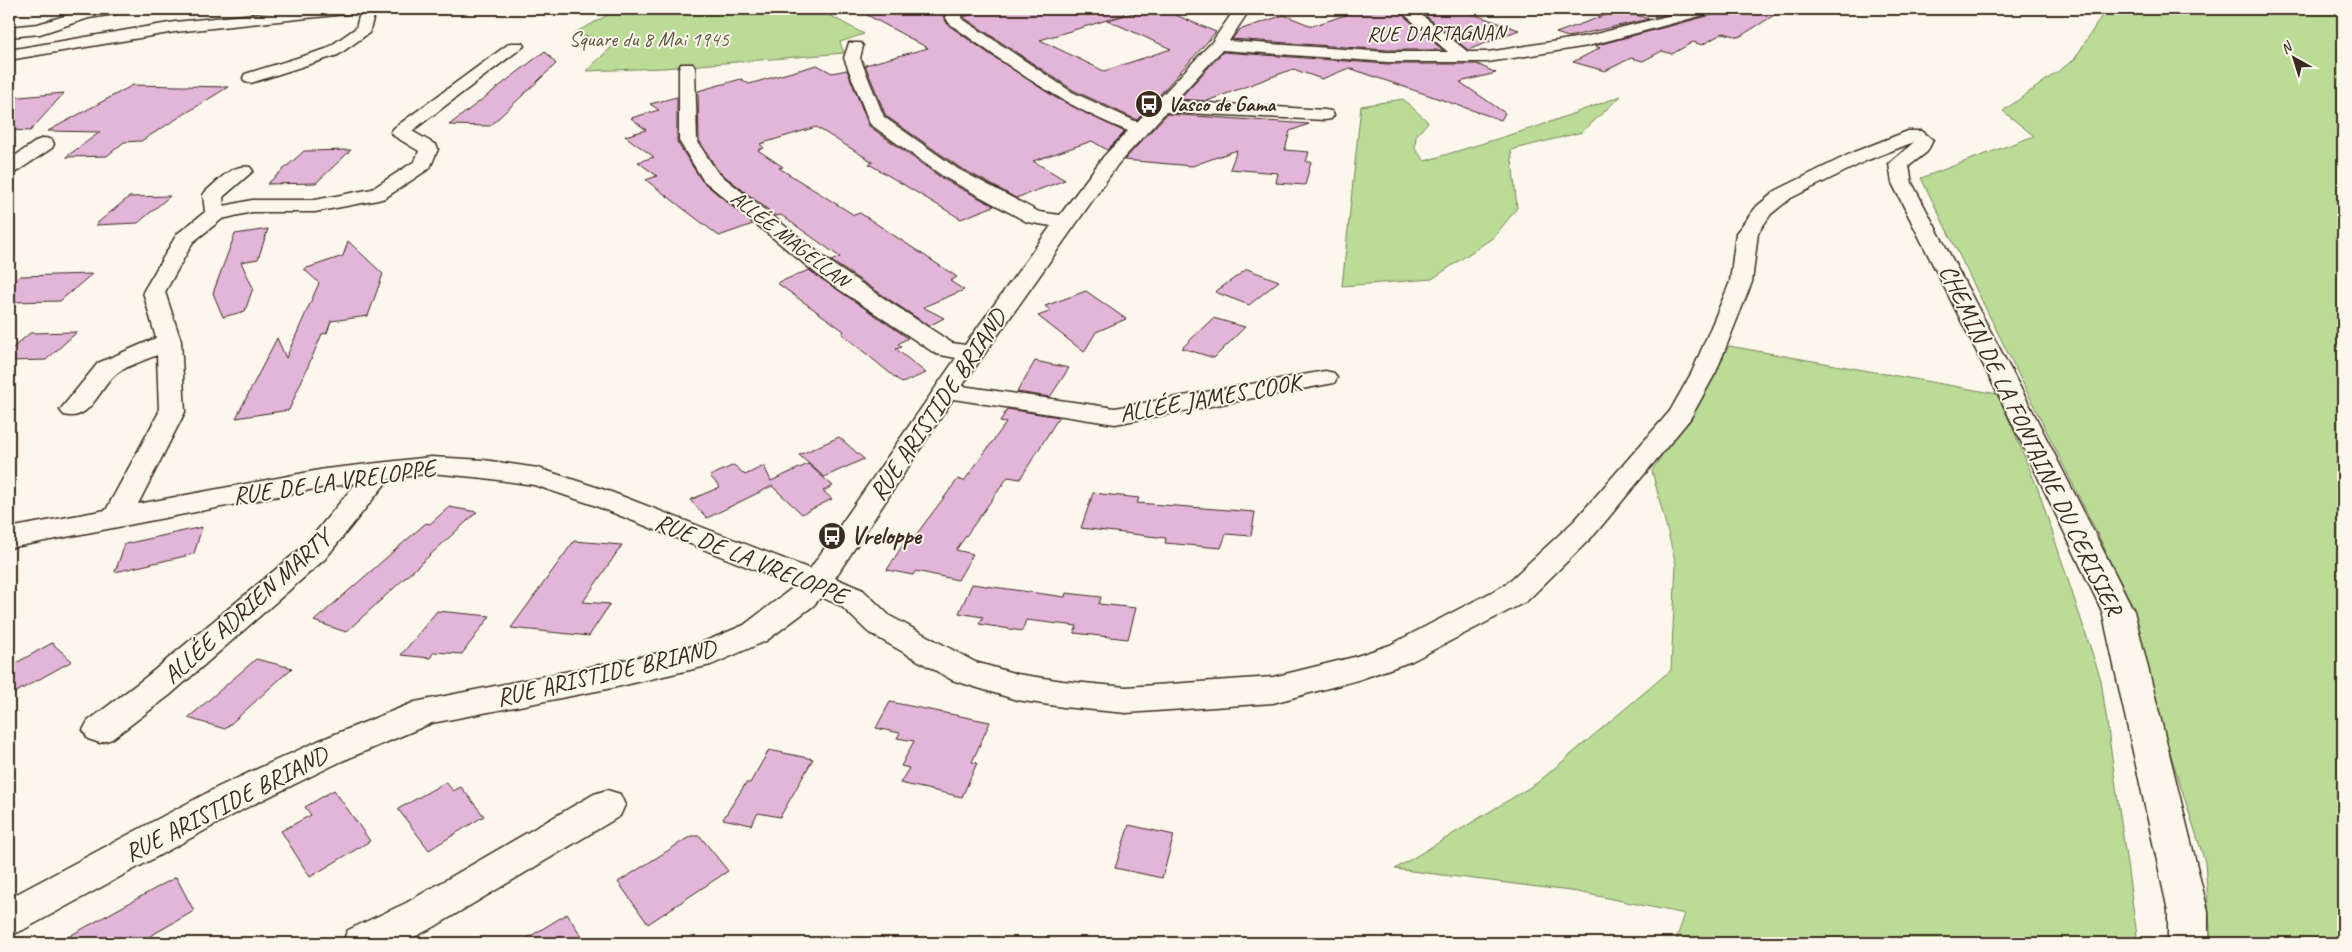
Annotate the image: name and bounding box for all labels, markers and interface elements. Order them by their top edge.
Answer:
street label: RUE D'ARTAGNAN [1367,19,1508,47]
park label: Square du 8 Mai 1945 [569,26,730,52]
north arrow [2270,32,2320,82]
text: N [2277,37,2297,58]
bus stop icon: Vasco de Gama [1134,89,1164,119]
place label: Vasco de Gama [1168,91,1276,117]
street label: ALLÉE MAGELLAN [726,185,857,295]
street label: CHEMIN DE LA FONTAINE DU CERISIER [1932,259,2131,622]
street label: RUE ARISTIDE BRIAND [862,301,1015,507]
street label: ALLÉE JAMES COOK [1117,366,1307,430]
street label: RUE DE LA VRELOPPE [231,452,440,512]
street label: RUE DE LA VRELOPPE [650,506,854,613]
street label: ALLÉE ADRIEN MARTY [156,520,341,691]
place label: Vreloppe [851,520,923,552]
bus stop icon: Vreloppe [817,521,847,551]
street label: RUE ARISTIDE BRIAND [493,632,721,714]
street label: RUE ARISTIDE BRIAND [119,738,335,869]

